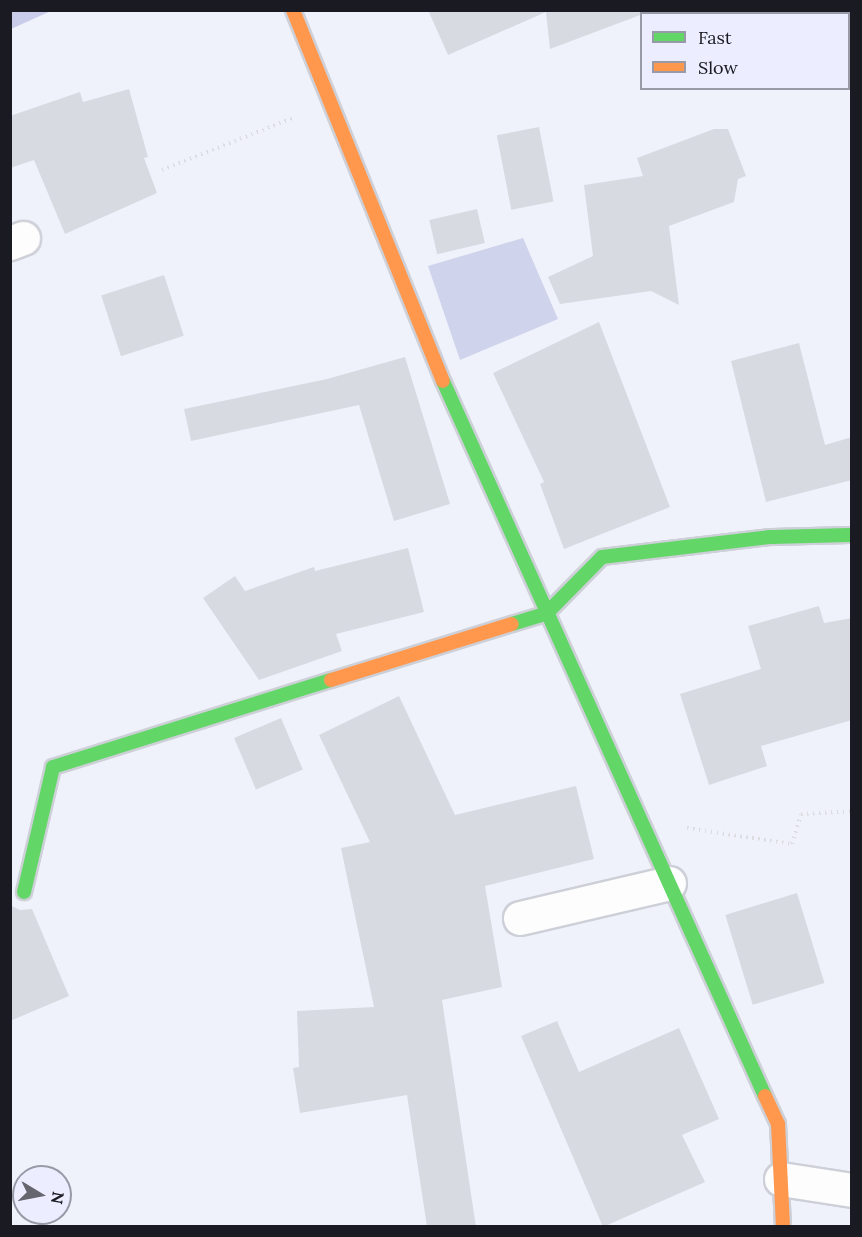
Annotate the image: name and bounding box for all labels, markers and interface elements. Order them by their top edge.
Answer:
legend [640,12,850,90]
text: Fast [698,26,732,49]
text: Slow [698,56,738,79]
north arrow [12,1165,72,1225]
text: N [47,1190,69,1206]

